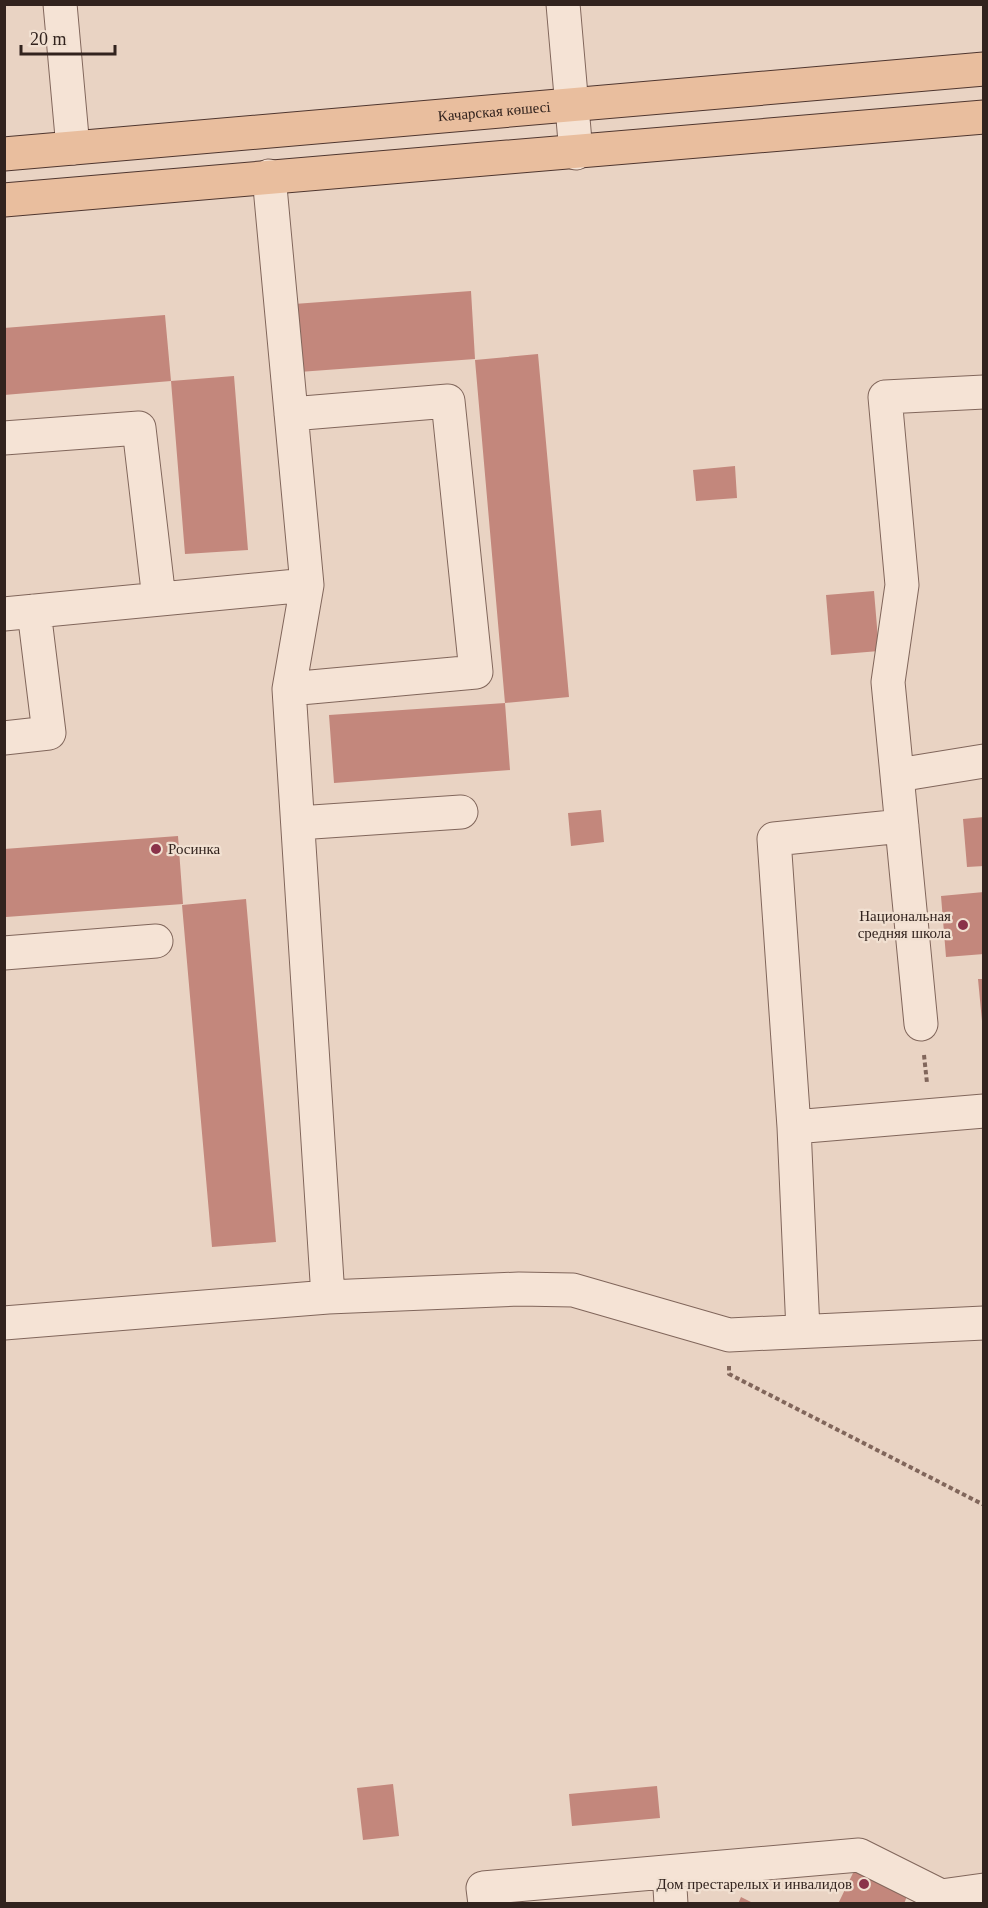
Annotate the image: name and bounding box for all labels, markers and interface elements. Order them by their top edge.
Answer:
scale bar [21,18,116,56]
text: 20 m [30,29,67,49]
street label: Качарская көшесі [437,99,551,124]
place label: Росинка [168,841,221,857]
marker: Росинка [149,842,163,856]
place label: Национальная средняя школа [858,908,951,941]
marker: Национальная средняя школа [956,918,970,932]
place label: Дом престарелых и инвалидов [656,1876,852,1892]
marker: Дом престарелых и инвалидов [857,1877,871,1891]

